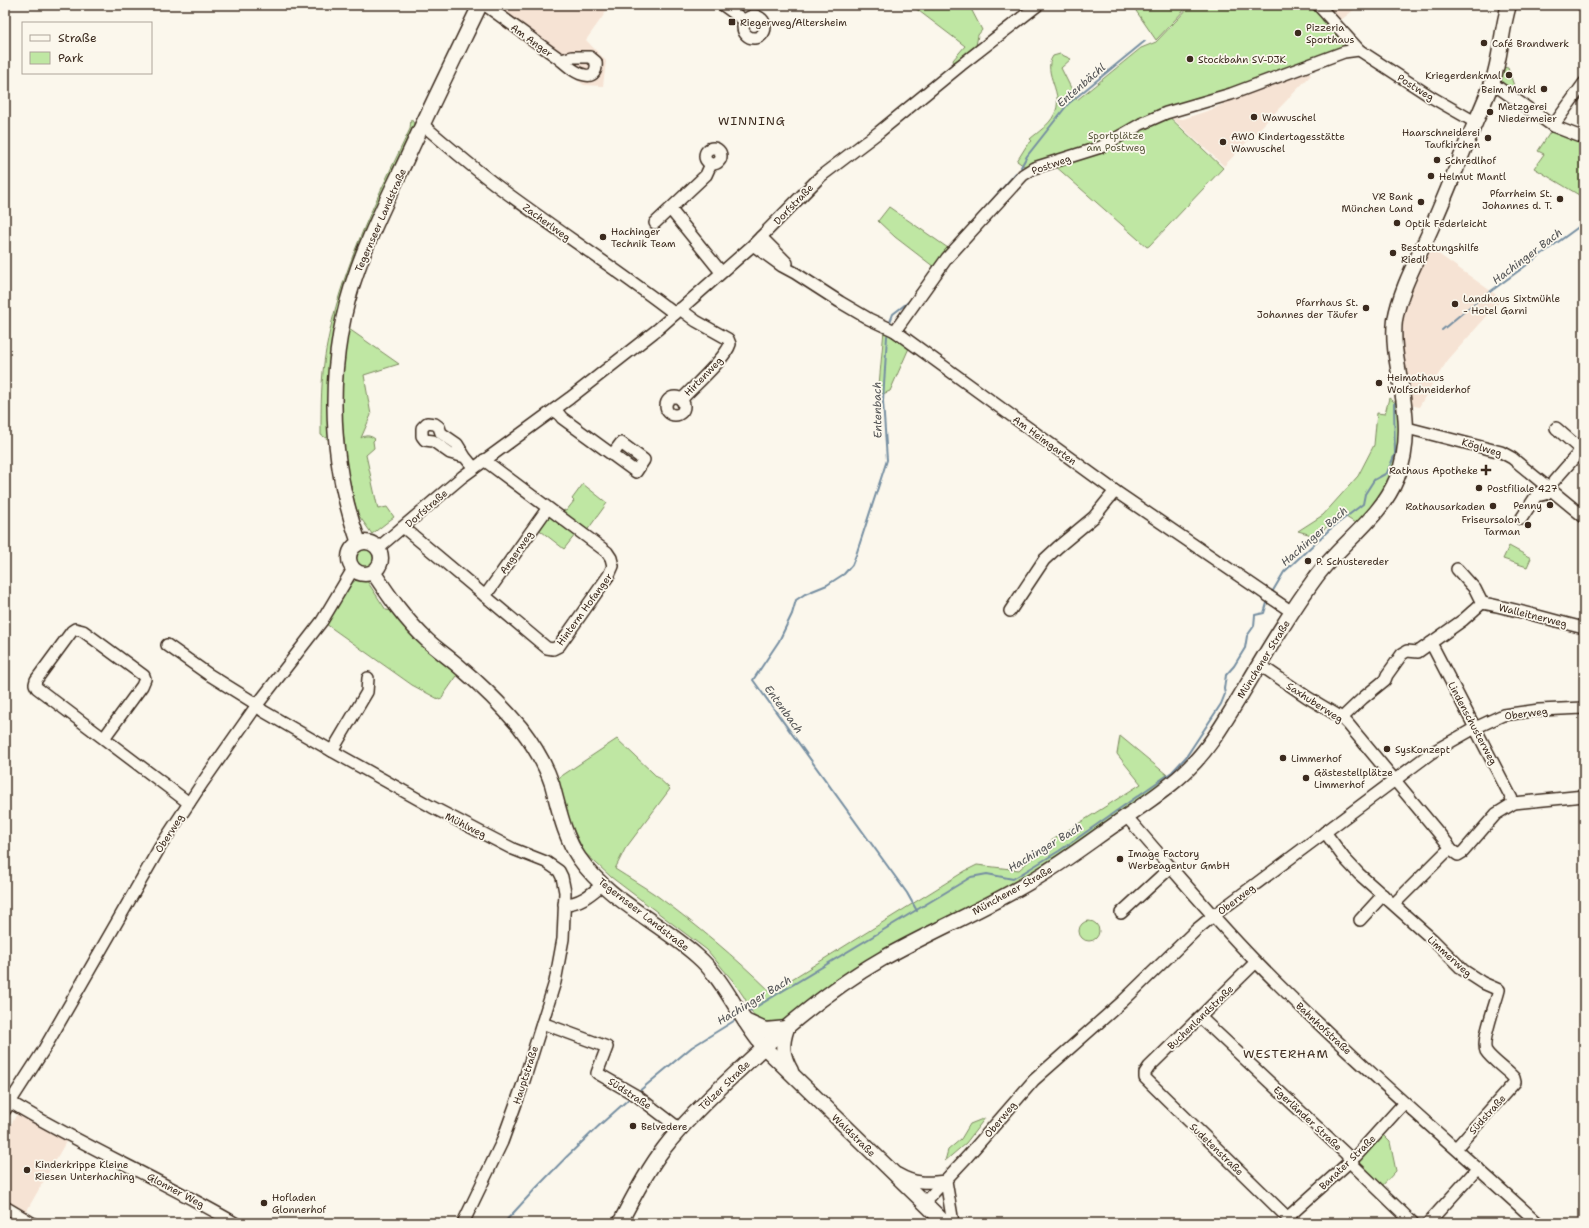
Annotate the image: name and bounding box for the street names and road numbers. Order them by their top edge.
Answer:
street label: Am Anger [508,21,555,60]
street label: Postweg [1395,71,1436,104]
street label: Postweg [1030,152,1073,177]
street label: Tegernseer Landstraße [352,166,409,274]
street label: Dorfstraße [771,181,816,227]
street label: Zacherlweg [520,201,573,244]
street label: Hirtenweg [681,354,725,399]
street label: Am Heimgarten [1010,413,1079,468]
street label: Köglweg [1460,435,1504,460]
street label: Dorfstraße [403,486,450,530]
street label: Angerweg [497,528,536,576]
street label: Hinterm Hofanger [554,570,615,648]
street label: Walleitnerweg [1497,601,1568,630]
street label: Münchener Straße [1234,617,1293,701]
street label: Saxhuberweg [1284,679,1345,726]
street label: Lindenschusterweg [1445,679,1500,767]
street label: Oberweg [1504,704,1548,723]
street label: Mühlweg [443,810,489,841]
street label: Oberweg [152,812,187,855]
street label: Münchener Straße [970,863,1055,918]
street label: Tegernseer Landstraße [596,875,692,954]
street label: Oberweg [1215,881,1258,918]
street label: Limmerweg [1425,933,1475,980]
street label: Buchenlandstraße [1164,982,1237,1052]
street label: Bahnhofstraße [1293,999,1354,1058]
street label: Hauptstraße [510,1044,541,1106]
street label: Tölzer Straße [696,1057,753,1113]
street label: Südstraße [606,1075,654,1112]
street label: Egerländer Straße [1271,1083,1345,1154]
street label: Südstraße [1466,1092,1509,1137]
street label: Oberweg [981,1098,1019,1140]
street label: Waldstraße [829,1111,879,1160]
street label: Sudetenstraße [1187,1120,1247,1179]
street label: Banater Straße [1316,1132,1379,1193]
street label: Glonner Weg [145,1170,207,1211]

